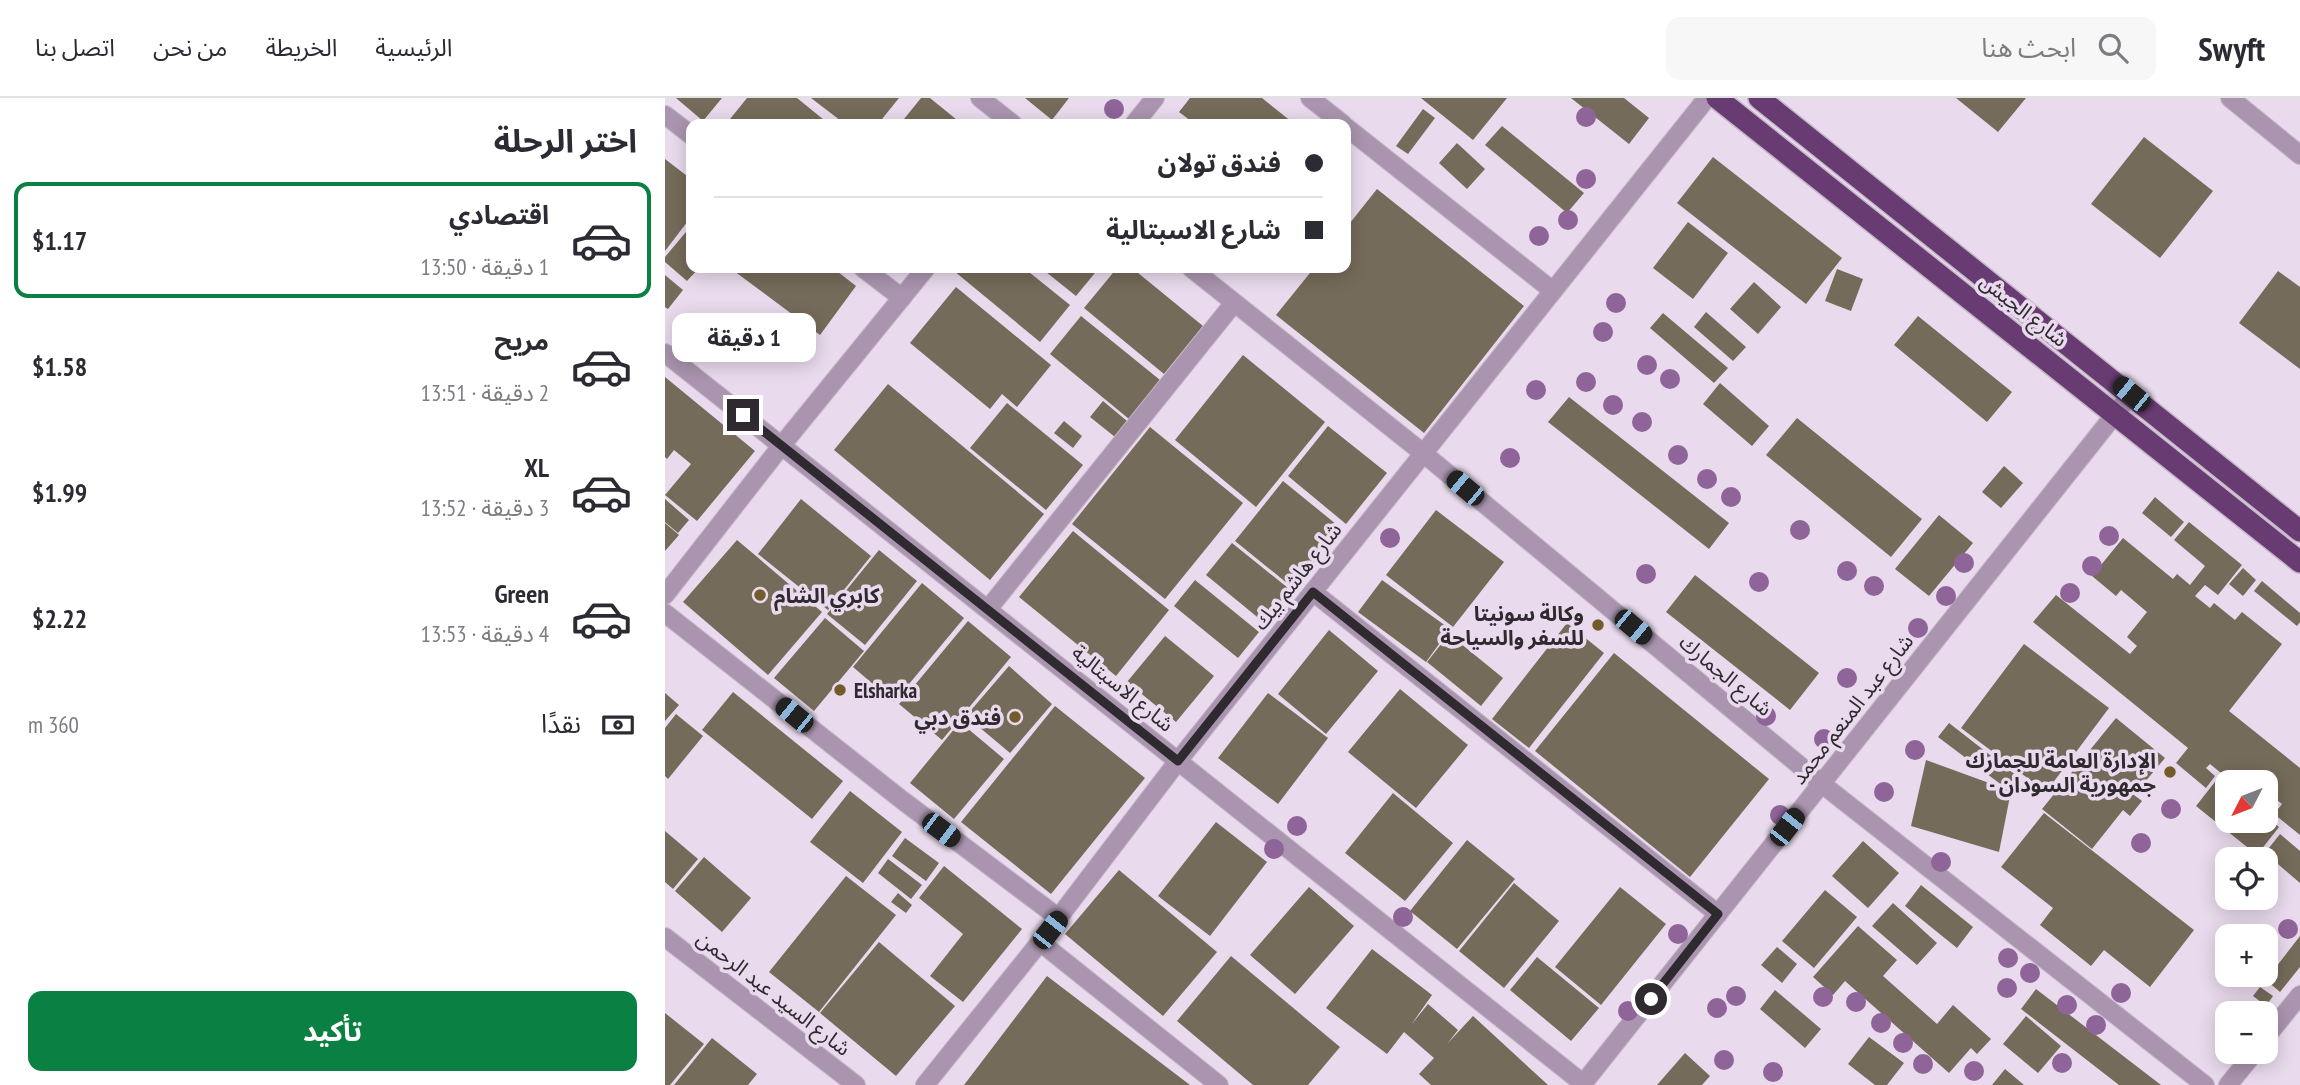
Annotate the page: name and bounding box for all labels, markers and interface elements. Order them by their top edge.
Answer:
search box [1666,17,2156,80]
text: Swyft [2198,27,2265,70]
icon: search [2094,29,2132,67]
text: ابحث هنا [1981,31,2076,64]
text: اتصل بنا [35,32,115,63]
text: من نحن [153,32,227,63]
text: الخريطة [265,32,337,63]
text: الرئيسية [375,32,453,63]
text: اختر الرحلة [494,119,637,161]
text: فندق تولان [1157,146,1281,179]
text: اقتصادي [449,198,549,231]
icon: car [570,209,633,272]
text: شارع الاسبتالية [1106,213,1281,246]
text: $1.17 [32,224,87,257]
text: 1 دقيقة · 13:50 [421,252,549,281]
street label: شارع الجيش [1974,267,2073,354]
callout: 1 دقيقة [671,314,815,362]
text: 1 دقيقة [707,323,781,352]
text: مريح [494,324,549,357]
icon: car [570,335,633,398]
text: $1.58 [32,350,87,383]
car [2109,373,2154,415]
text: 2 دقيقة · 13:51 [421,378,549,407]
route end [727,399,759,431]
text: XL [524,451,549,484]
icon: car [570,461,633,524]
car [1443,466,1488,510]
text: $1.99 [32,476,87,509]
text: 3 دقيقة · 13:52 [421,493,549,522]
street label: شارع هاشم بيك [1247,517,1349,636]
text: Green [494,577,549,610]
place label: كابري الشام [774,582,880,612]
icon: car [570,587,633,650]
marker: كابري الشام [752,587,768,603]
place label: وكالة سونيتا للسفر والسياحة [1440,600,1584,651]
text: $2.22 [32,602,87,635]
car [1611,605,1656,649]
marker: وكالة سونيتا للسفر والسياحة [1590,617,1606,633]
text: 4 دقيقة · 13:53 [421,619,549,648]
street label: شارع الجمارك [1673,628,1778,723]
street label: شارع عبد المنعم محمد [1785,628,1921,791]
street label: شارع الاسبتالية [1065,639,1180,739]
place label: Elsharka [854,677,917,704]
marker: Elsharka [832,682,848,698]
car [772,694,817,736]
place label: فندق دبي [914,704,1001,734]
icon: cash [599,706,637,744]
text: نقدًا [541,707,581,740]
marker: فندق دبي [1007,709,1023,725]
text: 360 m [28,710,79,739]
place label: الإدارة العامة للجمارك - جمهورية السودان [1965,747,2156,798]
marker: الإدارة العامة للجمارك - جمهورية السودان [2162,764,2178,780]
north arrow [2215,770,2279,833]
map controls [2215,770,2278,1064]
car [1766,804,1809,850]
car [918,809,965,851]
button: locate [2215,847,2278,910]
car [1029,907,1072,953]
street label: شارع السيد عبد الرحمن [690,924,857,1063]
button: + [2215,924,2278,987]
route start [1635,983,1667,1015]
button: تأكيد [28,991,637,1071]
button: − [2215,1001,2278,1064]

